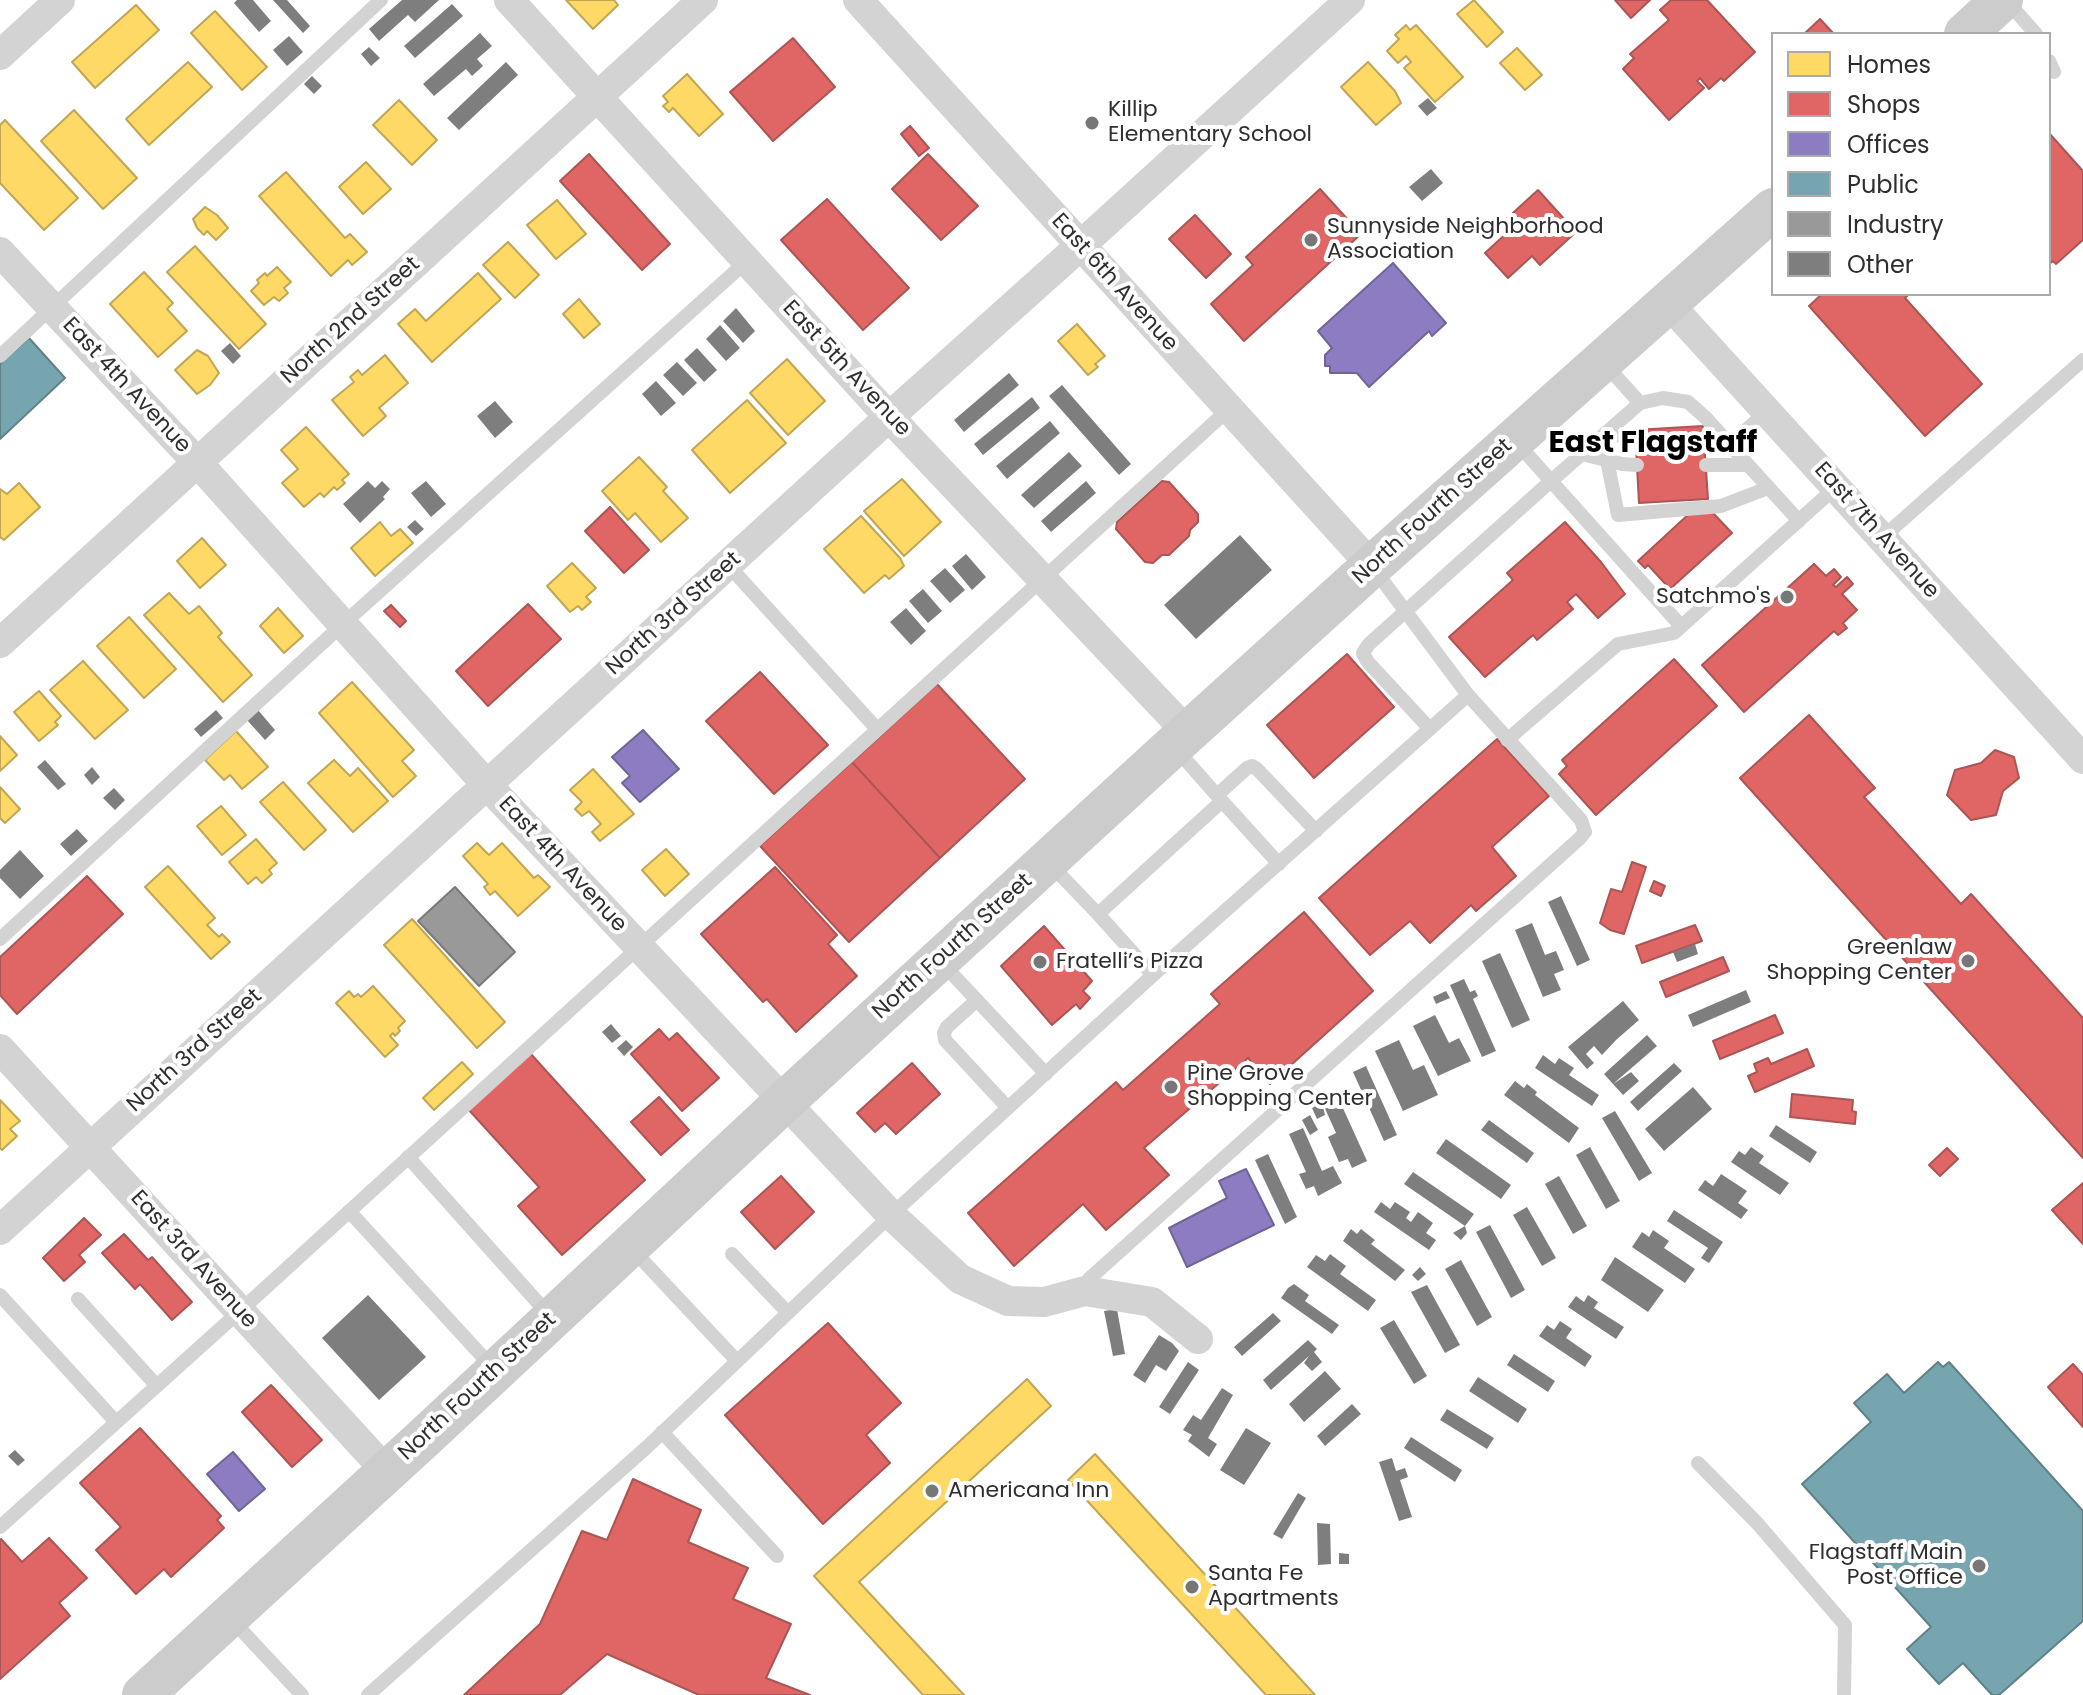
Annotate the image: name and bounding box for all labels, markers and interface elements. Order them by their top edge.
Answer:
legend [1771,32,2051,296]
text: Homes [1847,48,1931,81]
text: Shops [1847,88,1921,121]
place label: Killip Elementary School [1108,97,1312,148]
marker: Killip Elementary School [1083,114,1101,132]
text: Offices [1847,128,1930,161]
text: Public [1847,168,1919,201]
text: Industry [1847,208,1944,241]
street label: East 6th Avenue [1045,209,1183,357]
place label: Sunnyside Neighborhood Association [1327,214,1604,266]
marker: Sunnyside Neighborhood Association [1302,231,1320,249]
text: Other [1847,248,1914,281]
street label: North 2nd Street [276,252,426,390]
street label: East 5th Avenue [776,296,916,442]
street label: East 4th Avenue [56,313,196,459]
district label: East Flagstaff [1549,426,1757,462]
street label: North Fourth Street [1348,433,1518,591]
street label: East 7th Avenue [1808,457,1944,605]
street label: North 3rd Street [601,547,747,681]
place label: Satchmo's [1656,584,1771,610]
marker: Satchmo's [1778,588,1796,606]
street label: East 4th Avenue [492,792,632,938]
street label: North Fourth Street [868,868,1038,1026]
place label: Greenlaw Shopping Center [1766,935,1952,986]
place label: Fratelli’s Pizza [1056,949,1203,975]
marker: Greenlaw Shopping Center [1959,952,1977,970]
marker: Fratelli’s Pizza [1031,953,1049,971]
street label: North 3rd Street [122,984,268,1118]
place label: Pine Grove Shopping Center [1187,1061,1373,1112]
marker: Pine Grove Shopping Center [1162,1078,1180,1096]
street label: East 3rd Avenue [124,1186,262,1334]
street label: North Fourth Street [394,1307,562,1467]
place label: Americana Inn [948,1478,1109,1504]
marker: Americana Inn [923,1482,941,1500]
place label: Flagstaff Main Post Office [1809,1540,1963,1592]
marker: Flagstaff Main Post Office [1970,1557,1988,1575]
place label: Santa Fe Apartments [1208,1561,1339,1612]
marker: Santa Fe Apartments [1183,1578,1201,1596]

